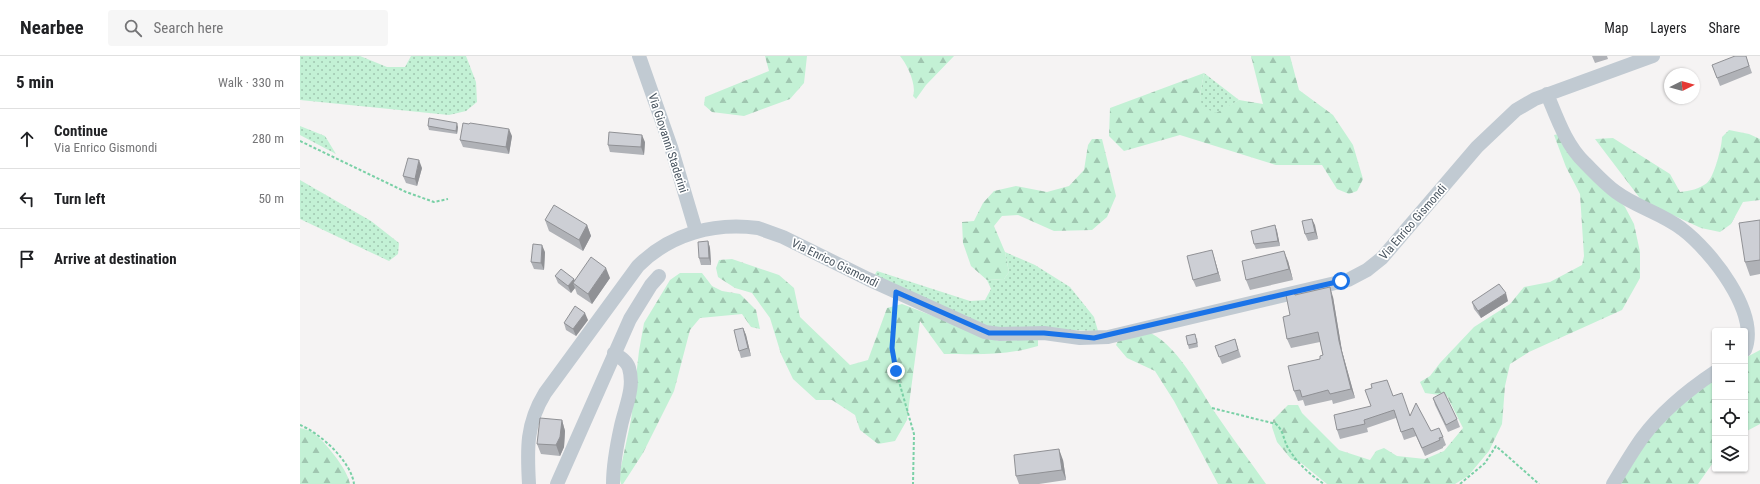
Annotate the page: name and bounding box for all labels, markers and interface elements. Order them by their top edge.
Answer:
search box [108,10,388,46]
text: Nearbee [20,16,84,39]
icon: search [122,17,144,39]
text: Search here [154,19,223,37]
text: Map [1604,20,1628,36]
text: Layers [1650,20,1687,36]
text: Share [1709,20,1740,36]
north arrow [1664,68,1700,104]
text: 5 min [16,72,54,92]
text: Walk · 330 m [218,75,284,90]
street label: Via Giovanni Staderini [645,91,691,195]
text: Continue [54,122,108,140]
icon: ahead [16,128,38,150]
text: 280 m [252,131,284,146]
text: Via Enrico Gismondi [54,140,157,155]
street label: Via Enrico Gismondi [1376,181,1450,263]
icon: left [16,188,38,210]
text: Turn left [54,190,105,208]
text: 50 m [258,191,284,206]
street label: Via Enrico Gismondi [789,236,881,290]
icon: arrive [16,248,38,270]
text: Arrive at destination [54,250,177,268]
route start [1332,272,1350,290]
map controls [1712,328,1748,472]
button: + [1712,328,1748,364]
route end [887,362,905,380]
button: − [1712,364,1748,400]
button: locate [1712,400,1748,436]
button: layers [1712,436,1748,472]

